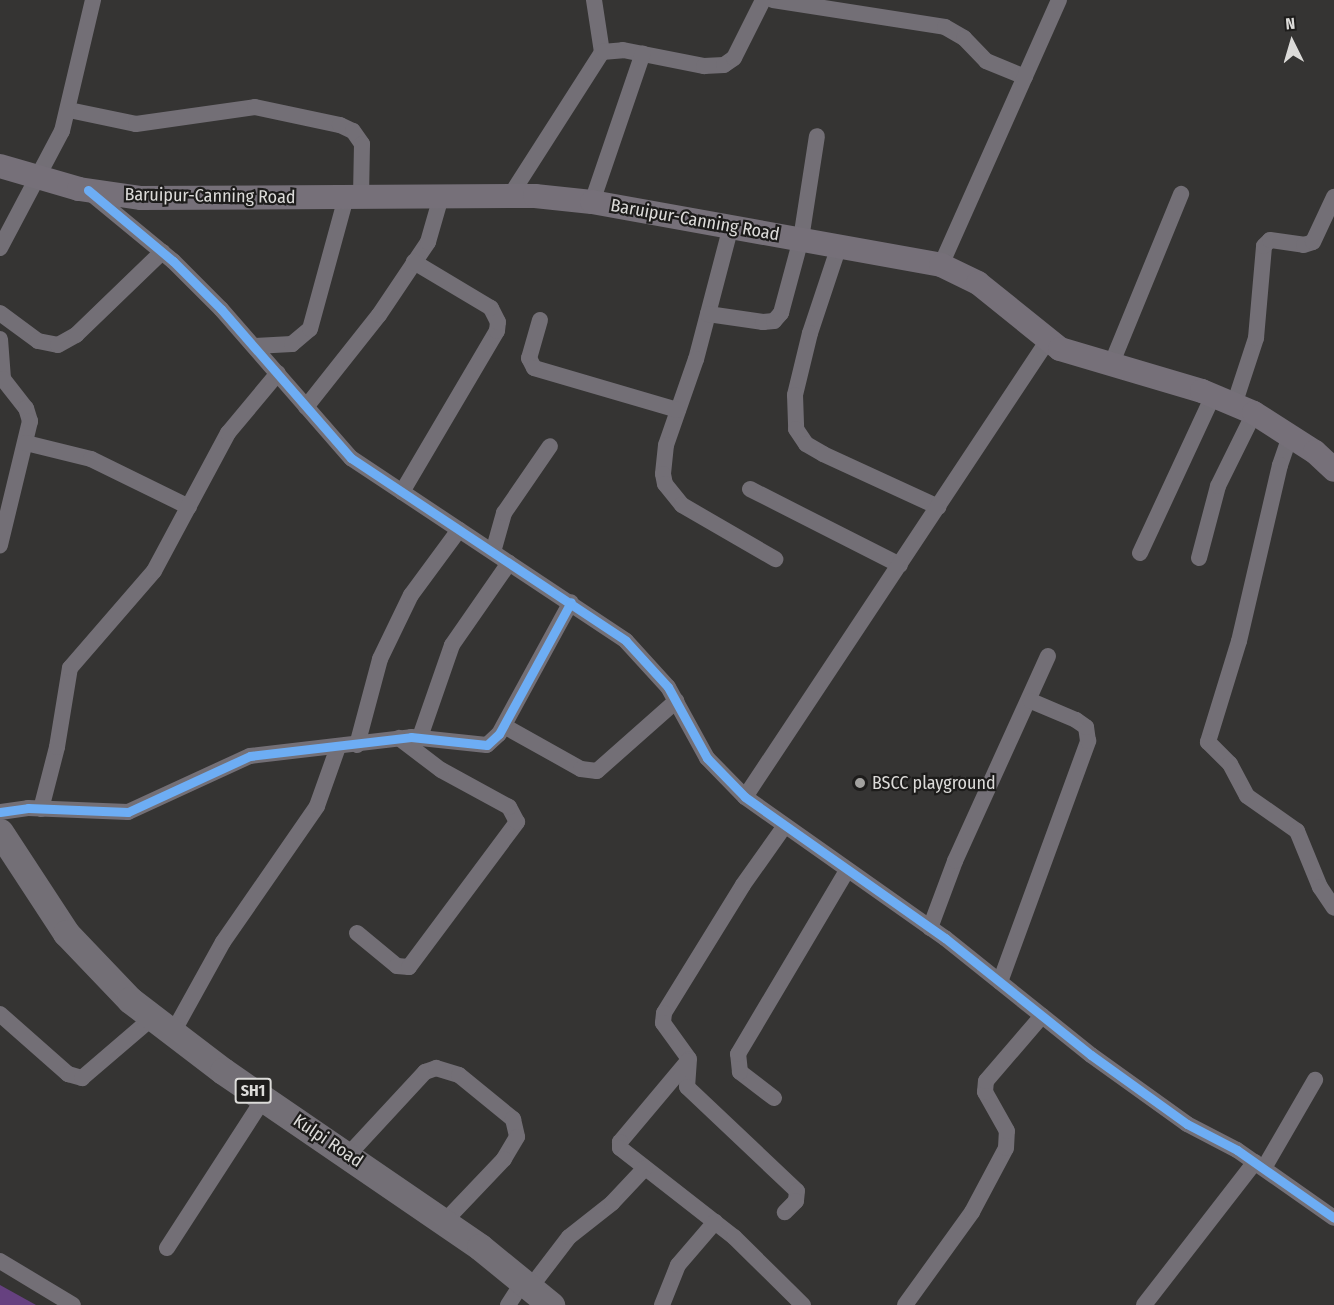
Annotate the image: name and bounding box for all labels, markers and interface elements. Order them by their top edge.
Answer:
north arrow [1262,12,1322,72]
text: N [1285,14,1296,33]
street label: Baruipur-Canning Road [124,184,296,208]
street label: Baruipur-Canning Road [609,195,781,245]
place label: BSCC playground [872,772,996,794]
marker: BSCC playground [853,776,867,790]
road number: SH1 [234,1078,272,1104]
street label: Kulpi Road [289,1110,367,1172]

